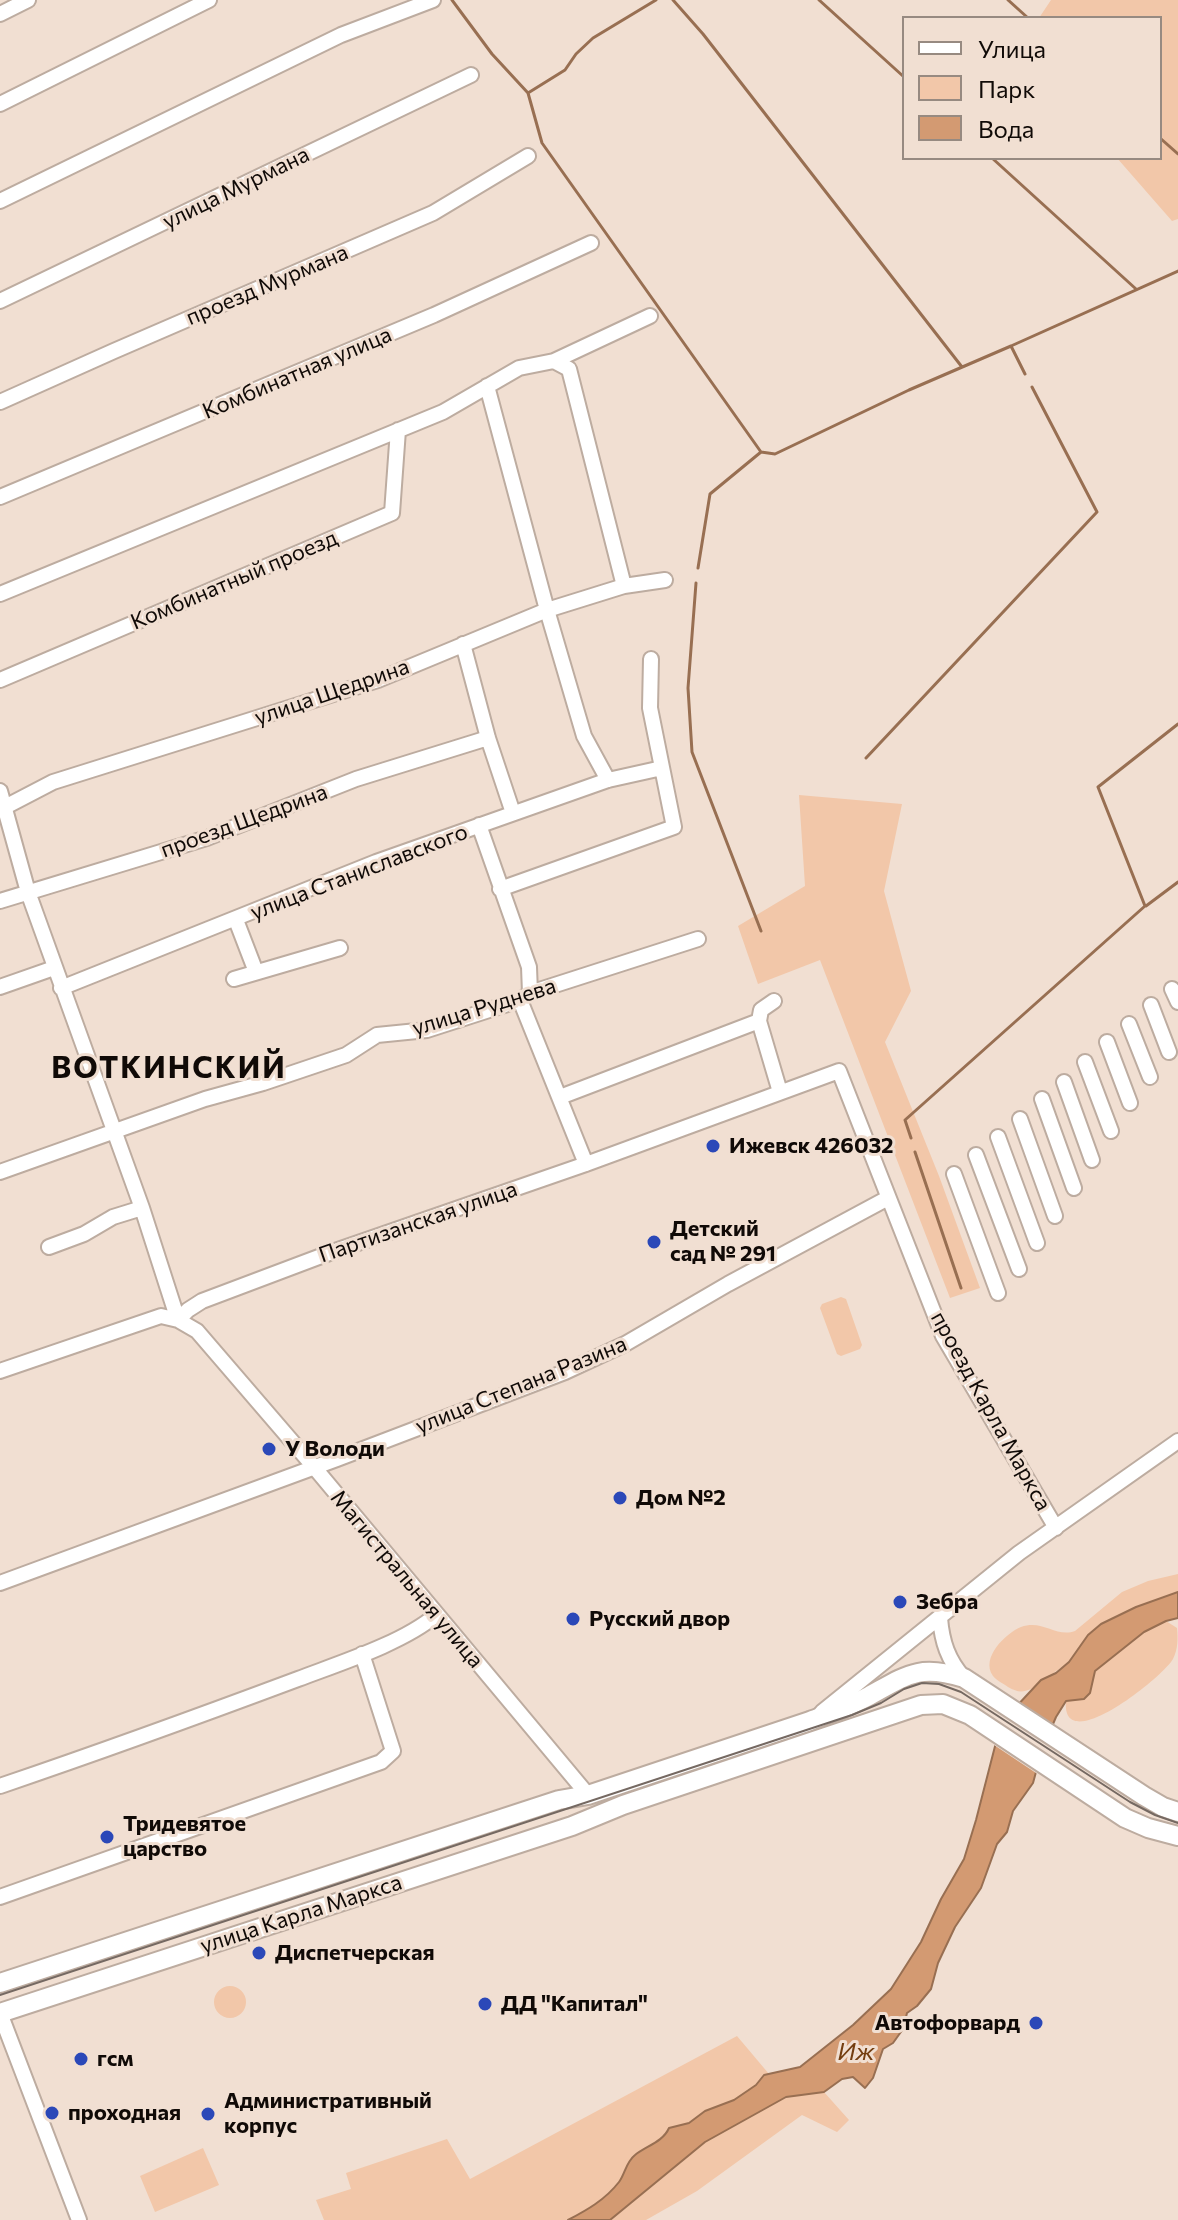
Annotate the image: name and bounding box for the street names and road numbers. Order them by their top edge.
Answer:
street label: улица Мурмана [158,141,314,235]
street label: проезд Мурмана [182,239,352,331]
street label: Комбинатная улица [198,321,396,425]
street label: Комбинатный проезд [127,524,341,636]
street label: улица Щедрина [251,653,413,731]
street label: проезд Щедрина [157,779,331,863]
street label: улица Станиславского [247,818,471,926]
street label: улица Руднева [409,973,559,1041]
street label: Партизанская улица [315,1176,521,1268]
street label: проезд Карла Маркса [925,1307,1057,1515]
street label: улица Степана Разина [412,1331,630,1439]
street label: Магистральная улица [325,1485,489,1673]
street label: улица Карла Маркса [197,1869,405,1959]

